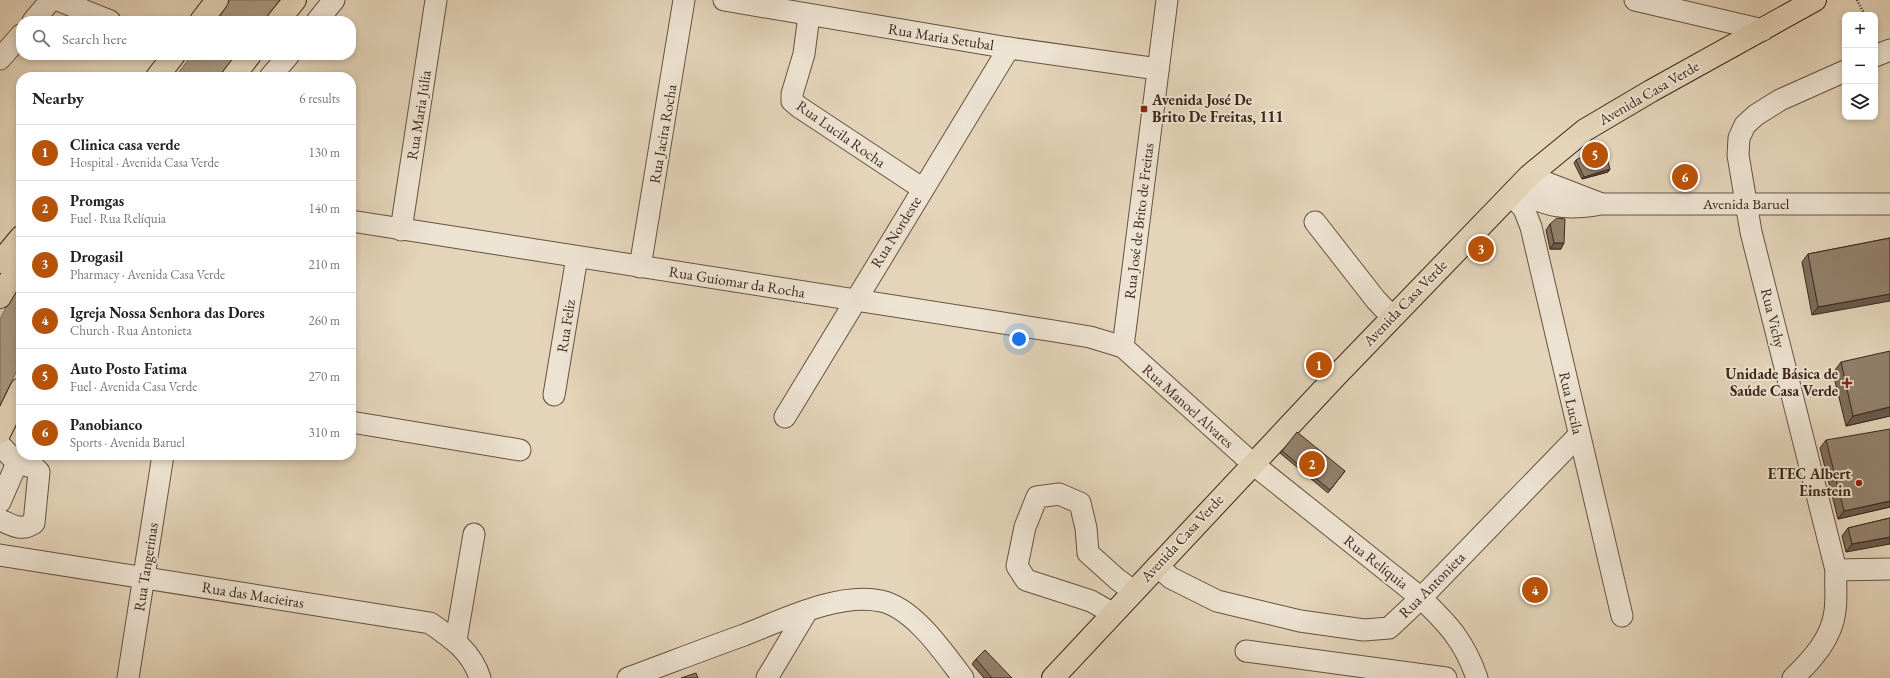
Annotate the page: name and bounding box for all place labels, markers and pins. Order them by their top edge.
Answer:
place label: Avenida José De Brito De Freitas, 111 [1151,90,1283,126]
marker: Avenida José De Brito De Freitas, 111 [1139,104,1149,114]
pin: 5 [1582,140,1608,170]
pin: 6 [1672,162,1698,192]
pin: 3 [1468,234,1494,264]
pin: 1 [1306,350,1332,380]
place label: Unidade Básica de Saúde Casa Verde [1725,364,1838,400]
marker: Unidade Básica de Saúde Casa Verde [1841,377,1853,389]
pin: 2 [1299,449,1325,479]
place label: ETEC Albert Einstein [1768,464,1851,500]
marker: ETEC Albert Einstein [1854,478,1864,488]
pin: 4 [1522,575,1548,605]

